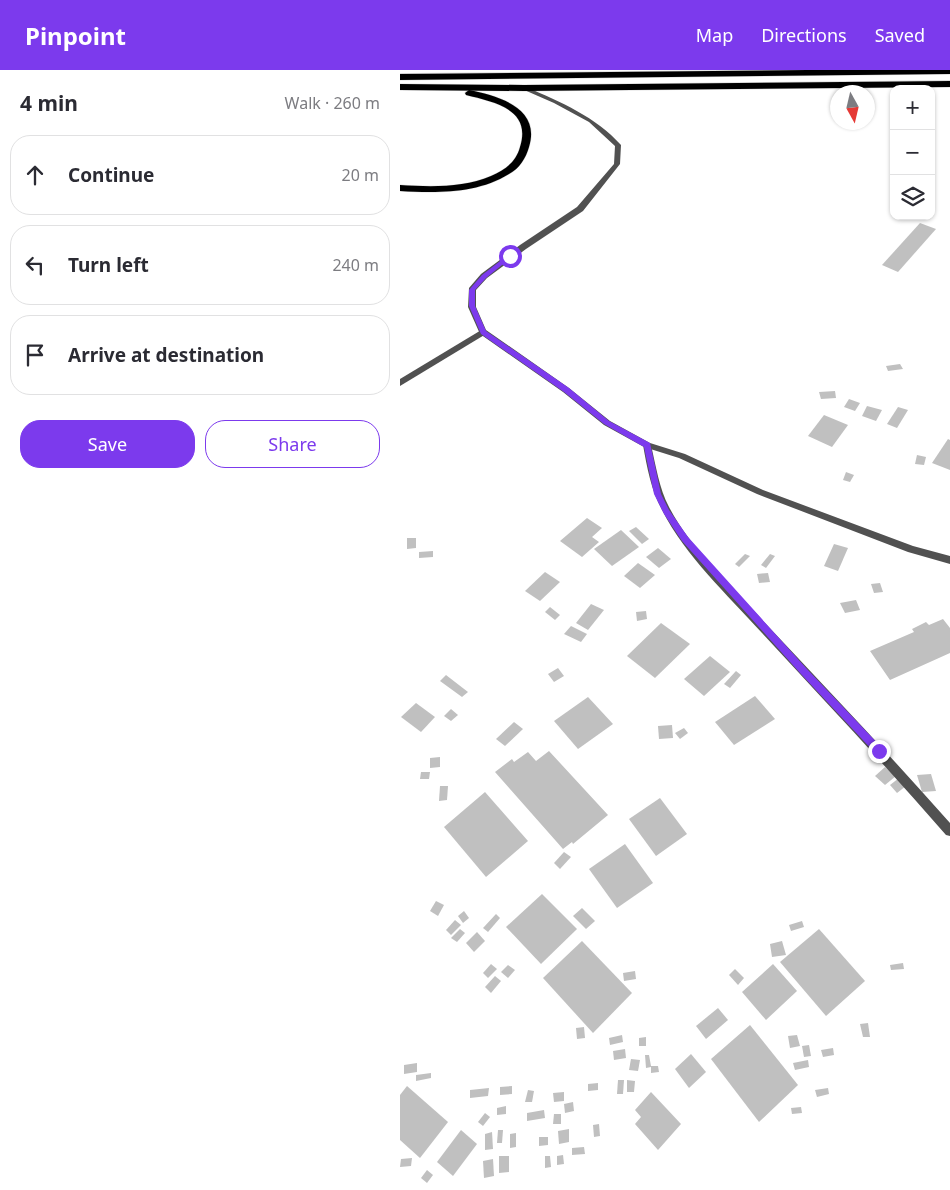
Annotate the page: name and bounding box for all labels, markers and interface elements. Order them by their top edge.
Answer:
text: Pinpoint [25,19,126,52]
text: Map [696,23,733,47]
text: Directions [761,23,847,47]
text: Saved [875,23,925,47]
north arrow [830,85,875,130]
map controls [890,85,935,220]
button: + [890,85,935,130]
text: 4 min [20,89,78,117]
text: Walk · 260 m [285,92,380,114]
button: − [890,130,935,175]
icon: ahead [21,161,49,189]
text: Continue [68,162,154,188]
text: 20 m [342,164,379,186]
button: layers [890,175,935,220]
route start [499,245,522,268]
icon: left [21,251,49,279]
text: Turn left [68,252,149,278]
text: 240 m [332,254,379,276]
icon: arrive [21,341,49,369]
text: Arrive at destination [68,342,264,368]
button: Save [20,420,195,468]
button: Share [205,420,380,468]
route end [868,740,891,763]

